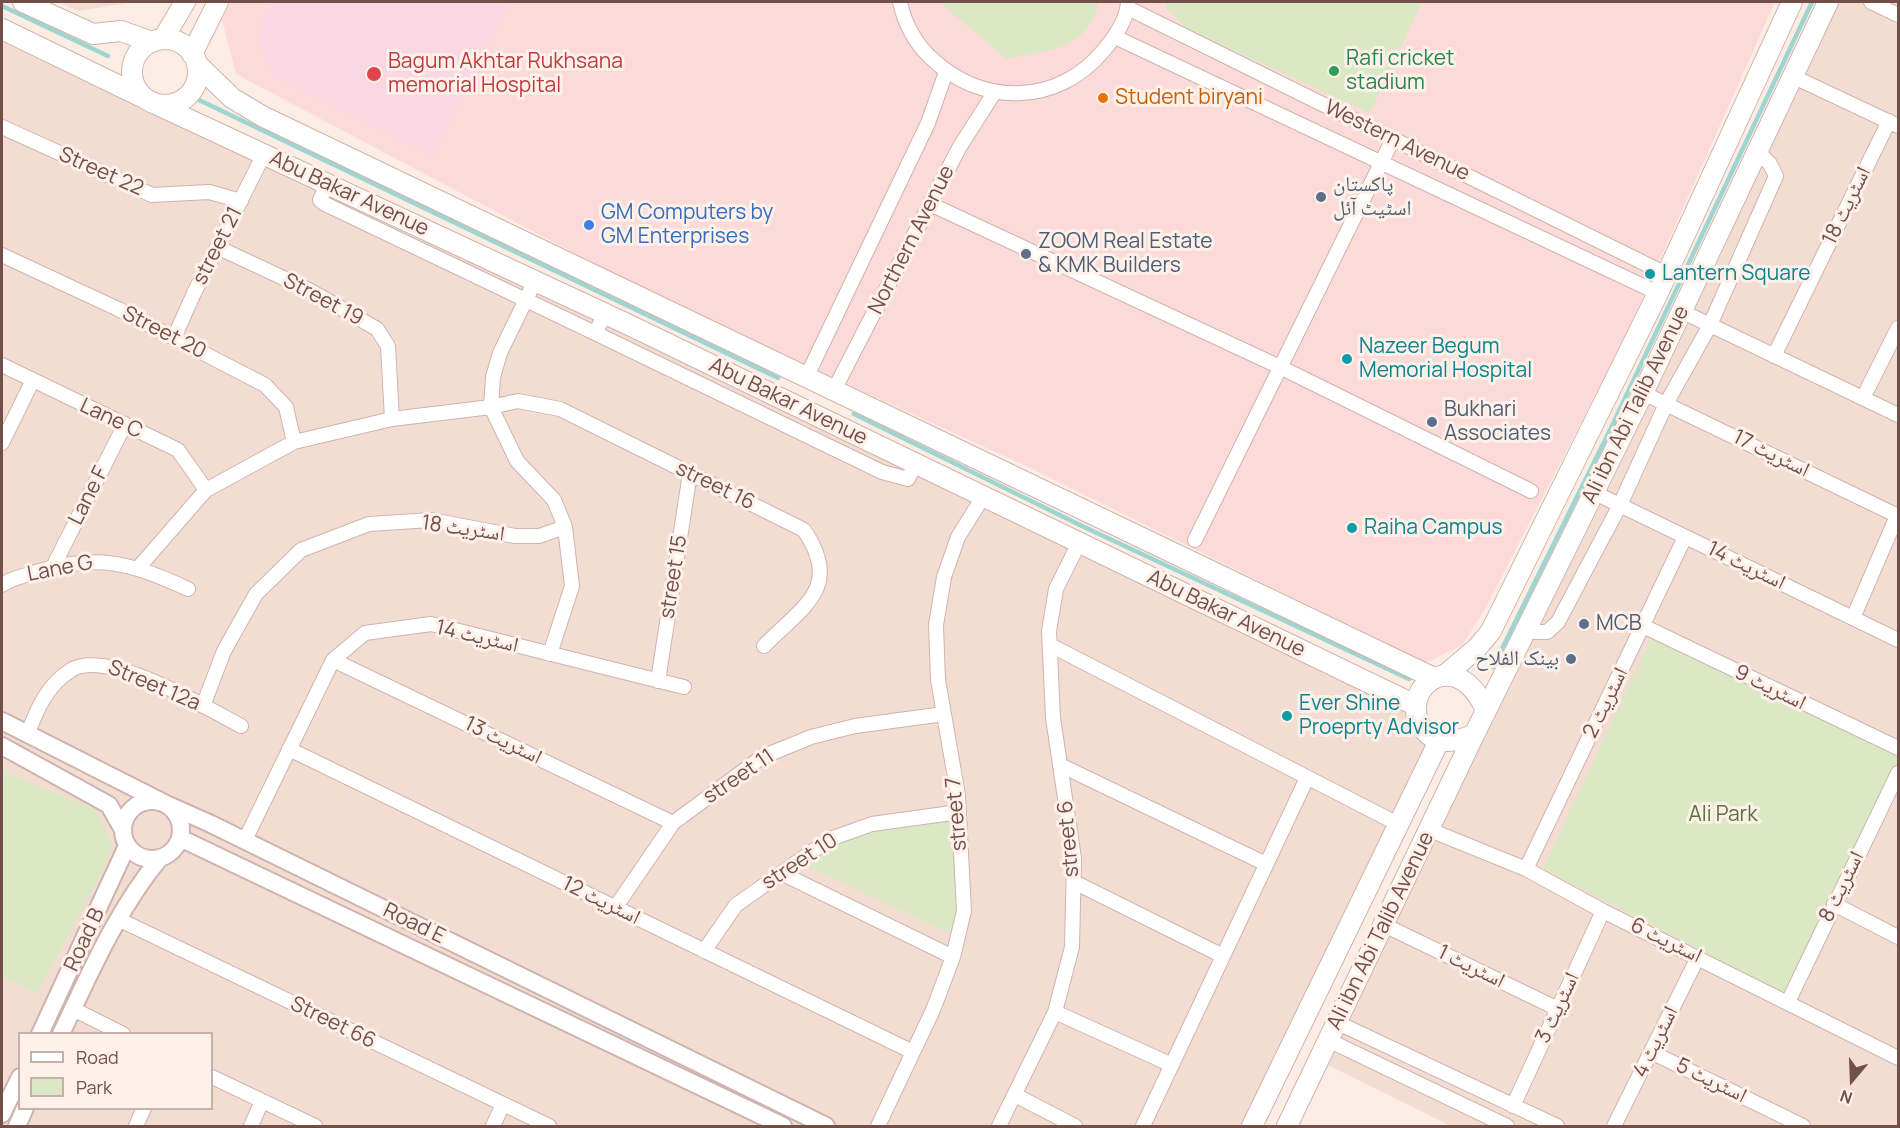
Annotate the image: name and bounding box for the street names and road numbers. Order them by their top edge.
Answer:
street label: Western Avenue [1320,95,1474,187]
street label: Street 22 [55,142,147,202]
street label: Abu Bakar Avenue [265,146,433,242]
street label: Northern Avenue [864,161,960,319]
street label: اسٹریٹ 18 [1817,163,1877,249]
street label: street 21 [188,203,248,289]
street label: Street 19 [279,268,367,332]
street label: Street 20 [118,301,210,365]
street label: Ali ibn Abi Talib Avenue [1577,302,1695,508]
street label: Abu Bakar Avenue [705,353,871,451]
street label: Lane C [76,394,146,444]
street label: اسٹریٹ 17 [1729,425,1813,483]
street label: street 16 [671,456,759,516]
street label: Lane F [64,463,114,529]
street label: اسٹریٹ 18 [420,511,506,547]
street label: street 15 [655,533,693,621]
street label: اسٹریٹ 14 [1703,536,1789,596]
street label: Lane G [25,550,95,588]
street label: Abu Bakar Avenue [1143,565,1309,663]
street label: اسٹریٹ 14 [433,615,521,659]
street label: Street 12a [104,655,204,717]
street label: اسٹریٹ 9 [1730,660,1810,716]
street label: اسٹریٹ 2 [1578,664,1634,742]
street label: اسٹریٹ 13 [460,711,546,771]
street label: street 11 [699,744,779,810]
street label: street 7 [941,776,973,852]
street label: street 6 [1053,800,1085,878]
street label: street 10 [758,828,842,896]
street label: Ali ibn Abi Talib Avenue [1322,828,1440,1034]
street label: اسٹریٹ 8 [1814,847,1870,927]
street label: اسٹریٹ 12 [558,871,644,931]
street label: Road E [379,898,449,950]
street label: Road B [59,904,111,976]
street label: اسٹریٹ 6 [1626,913,1706,969]
street label: اسٹریٹ 1 [1433,940,1509,994]
street label: اسٹریٹ 3 [1531,969,1585,1047]
street label: Street 66 [286,992,380,1054]
street label: اسٹریٹ 4 [1628,1002,1684,1082]
street label: اسٹریٹ 5 [1672,1053,1750,1109]

